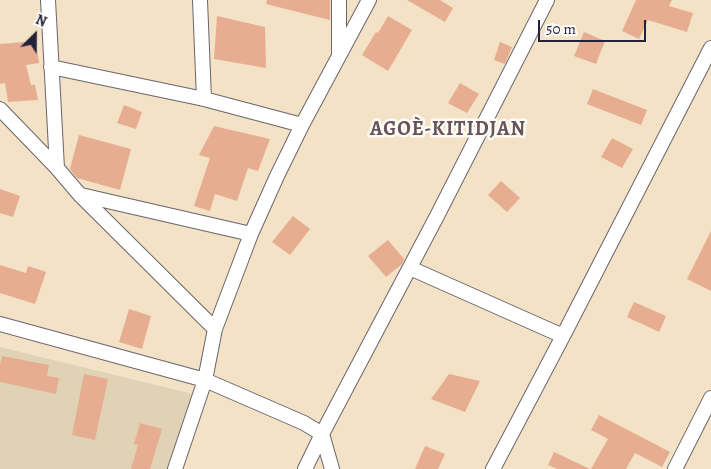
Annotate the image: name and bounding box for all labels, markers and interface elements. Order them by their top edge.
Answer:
north arrow [10,10,60,60]
text: N [33,10,49,31]
scale bar [541,10,648,42]
text: 50 m [546,19,576,39]
district label: AGOÈ-KITIDJAN [368,118,528,142]

